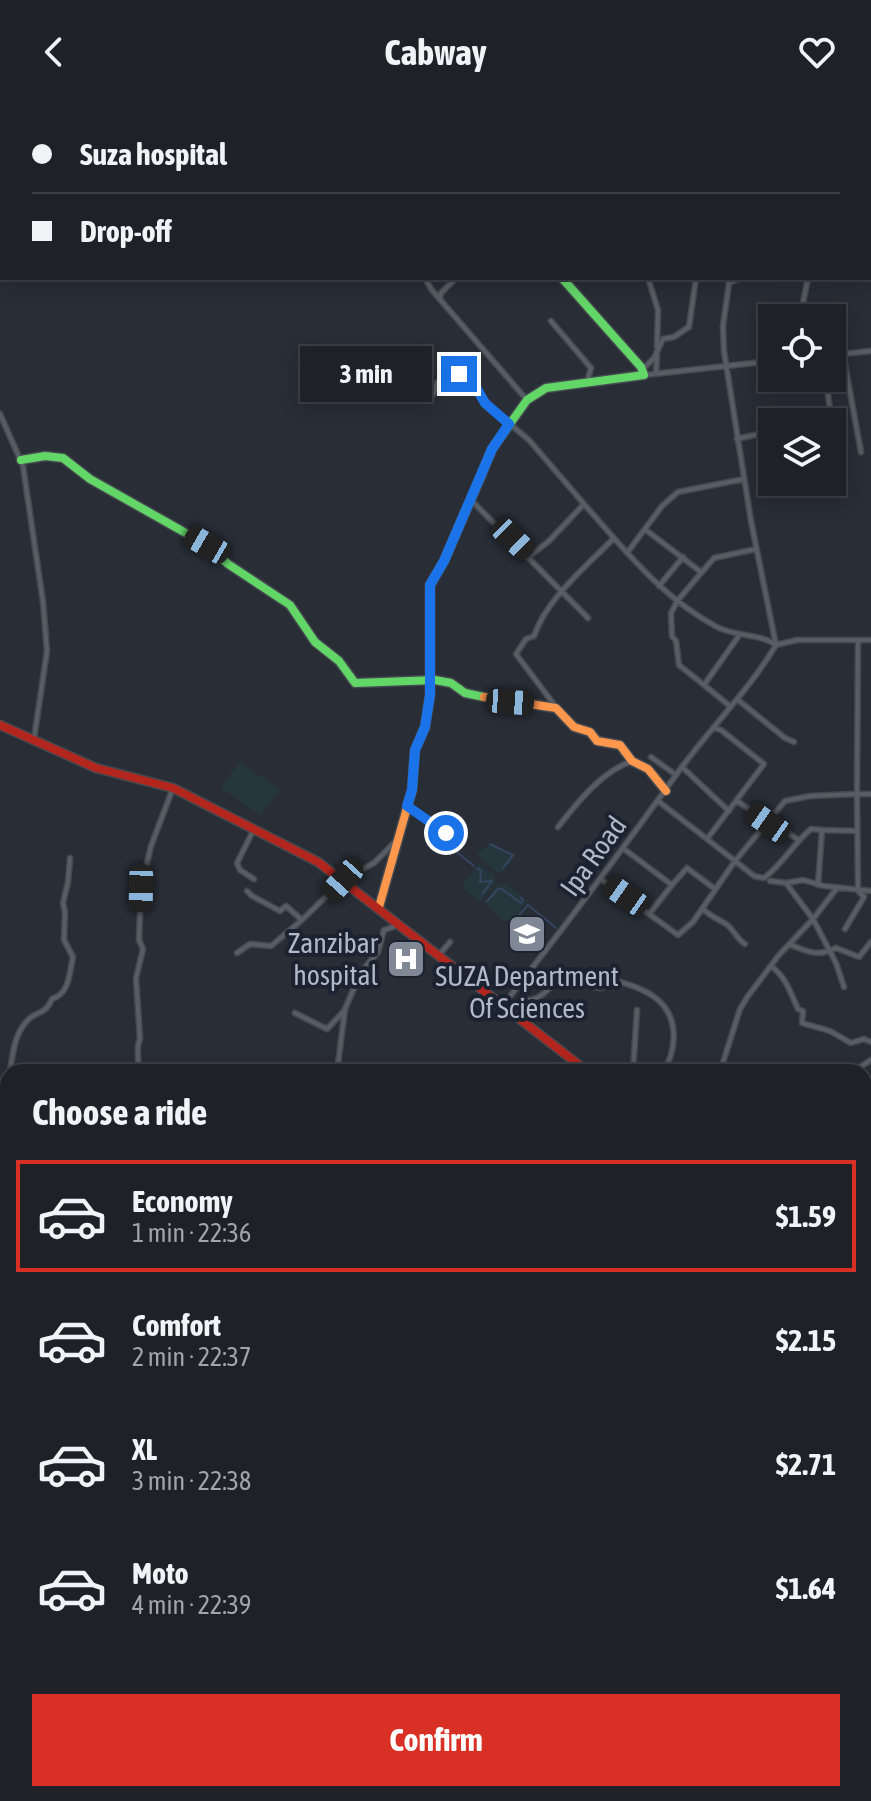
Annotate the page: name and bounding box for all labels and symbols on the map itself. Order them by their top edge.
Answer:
callout: 3 min [299,346,431,402]
route end [441,356,477,392]
car [487,514,539,564]
car [180,523,234,567]
car [485,688,535,716]
car [741,799,795,847]
street label: Ipa Road [553,810,633,902]
route start [428,815,464,851]
car [318,854,368,906]
car [129,864,153,912]
car [599,872,653,920]
school or university icon: SUZA Department Of Sciences [506,913,548,955]
place label: Zanzibar hospital [288,927,379,991]
hospital icon: Zanzibar hospital [385,938,427,980]
place label: SUZA Department Of Sciences [435,960,619,1024]

